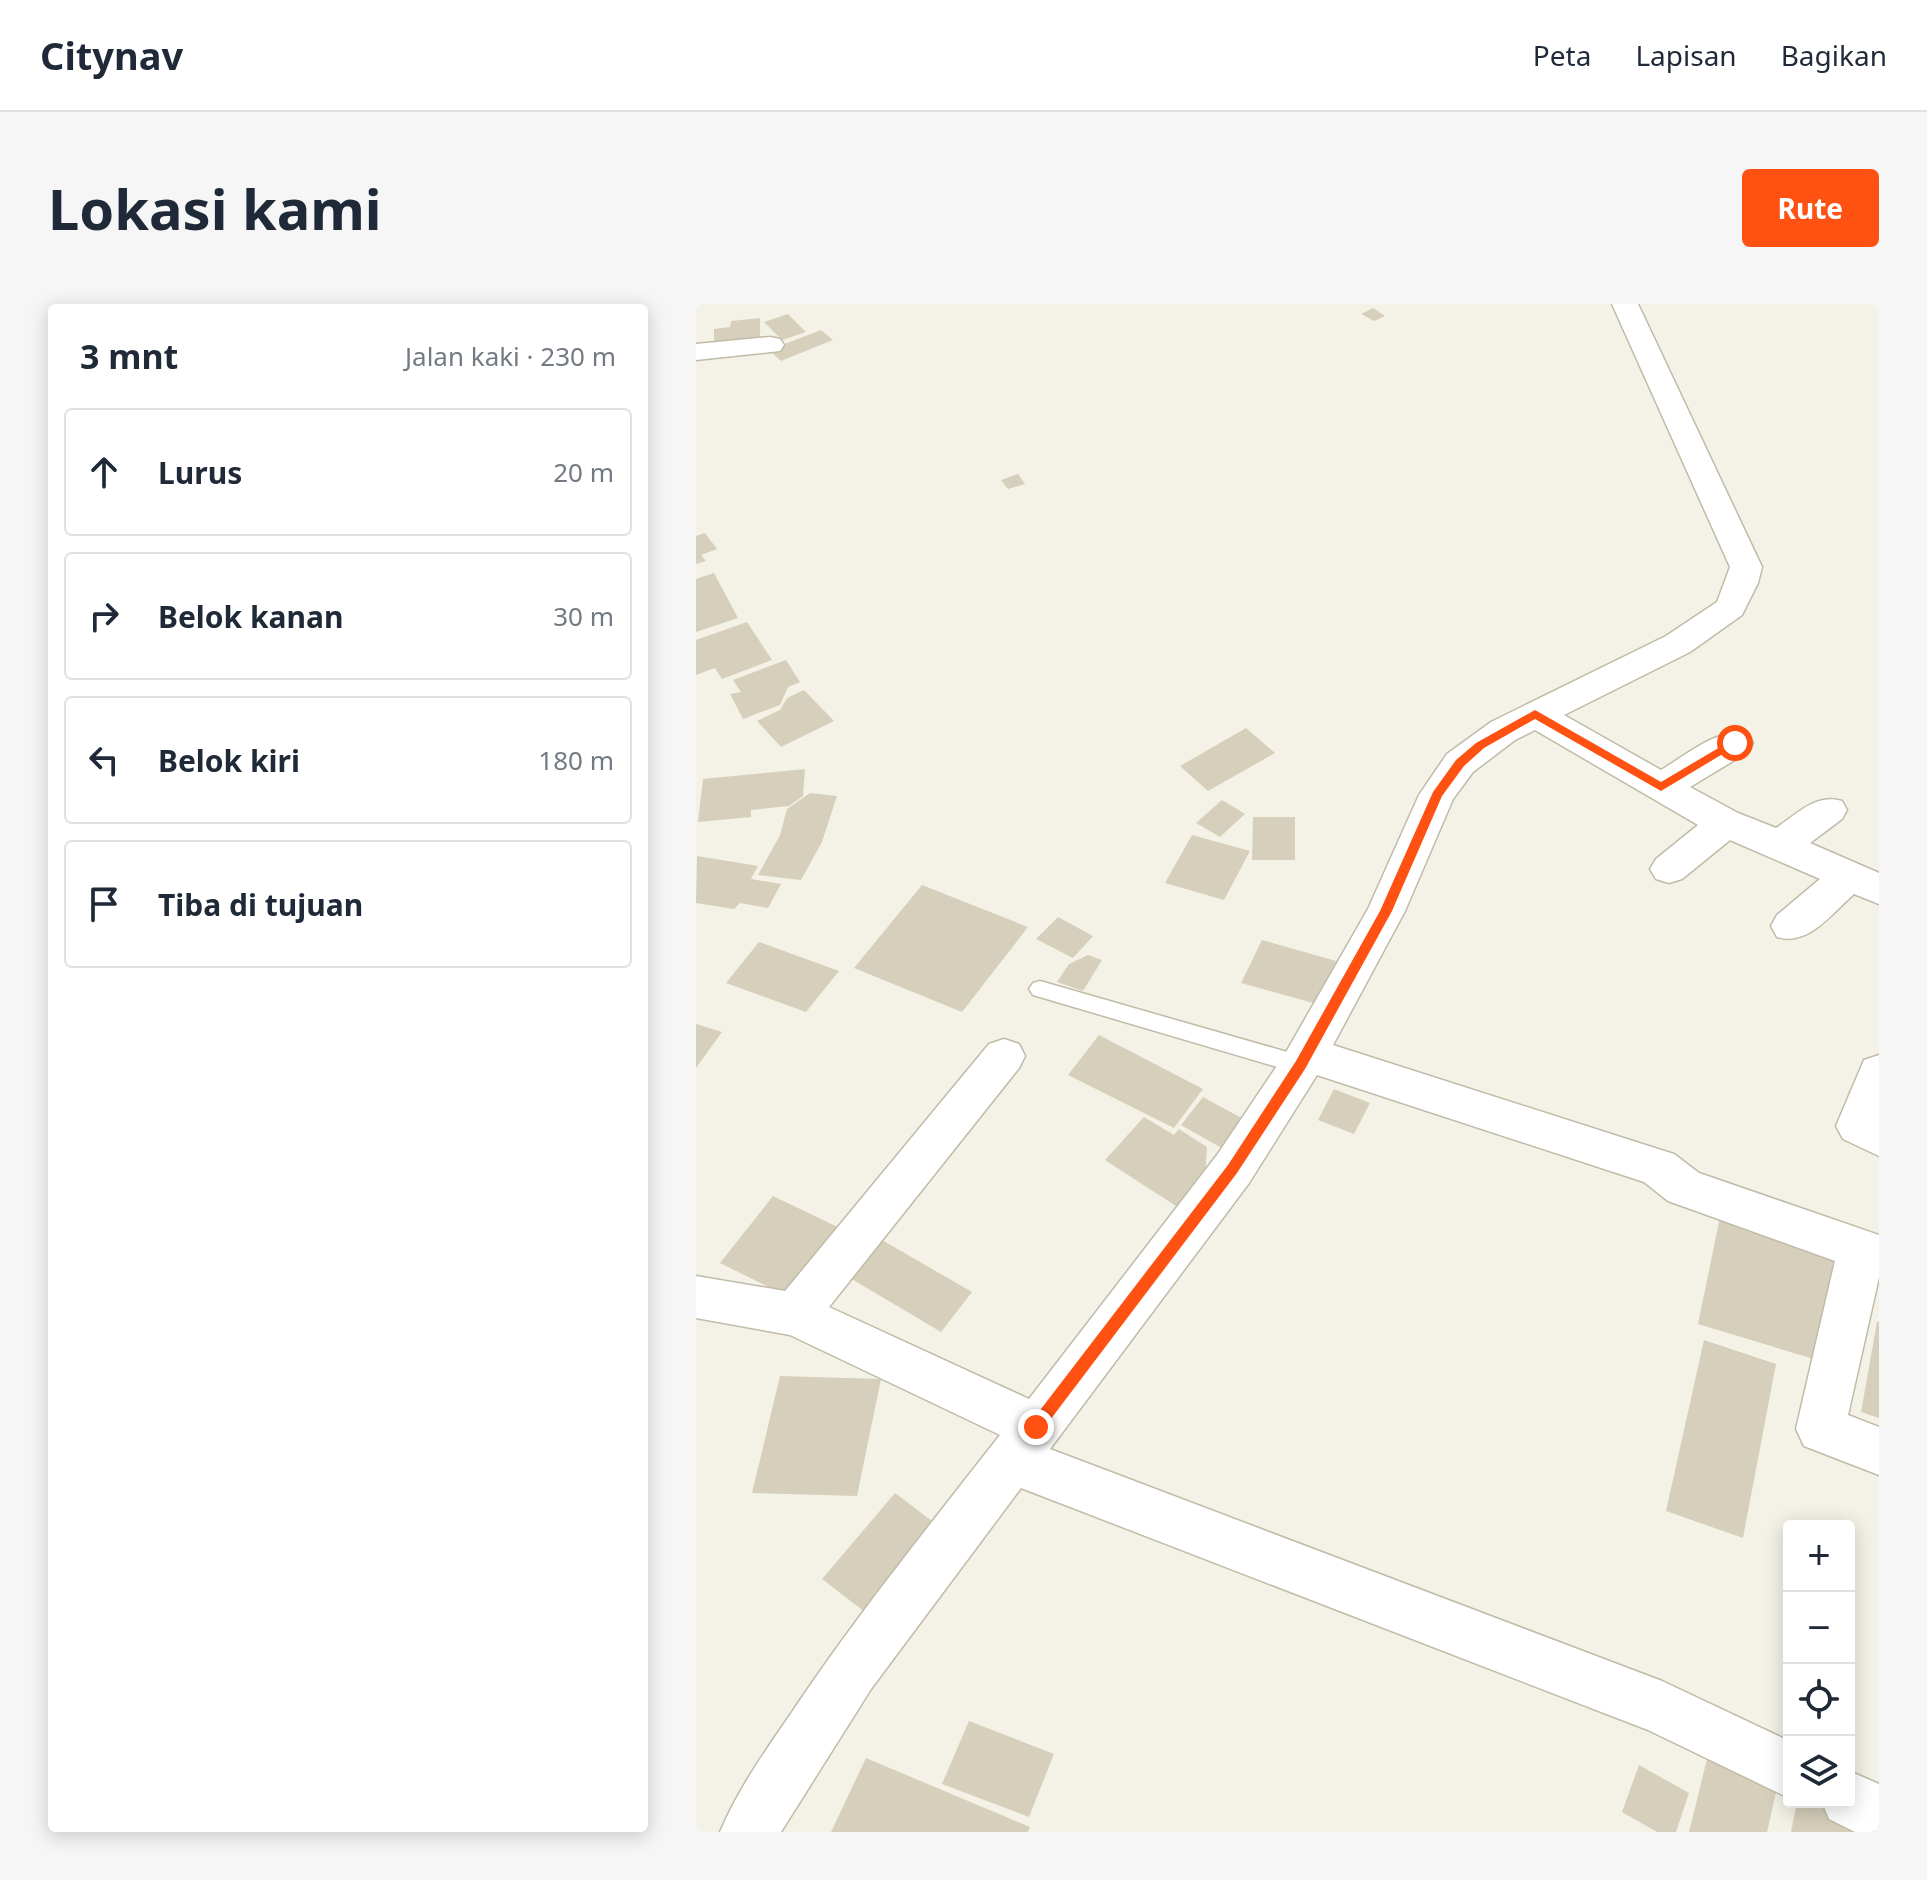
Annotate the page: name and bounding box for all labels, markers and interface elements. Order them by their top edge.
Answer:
text: Citynav [40,29,183,81]
text: Peta [1533,36,1591,74]
text: Lapisan [1635,36,1737,74]
text: Bagikan [1781,36,1887,74]
button: Rute [1742,169,1879,247]
text: Lokasi kami [48,170,382,246]
text: 3 mnt [80,333,178,379]
text: Jalan kaki · 230 m [405,338,616,374]
icon: ahead [82,450,126,494]
text: Lurus [158,452,242,493]
text: 20 m [553,454,614,490]
icon: right [82,594,126,638]
text: Belok kanan [158,596,344,637]
text: 30 m [553,598,614,634]
route start [1717,725,1753,761]
icon: left [82,738,126,782]
text: Belok kiri [158,740,300,781]
text: 180 m [538,742,614,778]
icon: arrive [82,882,126,926]
text: Tiba di tujuan [158,884,363,925]
route end [1018,1409,1054,1445]
map controls [1783,1520,1855,1808]
button: + [1783,1520,1855,1592]
button: − [1783,1592,1855,1664]
button: locate [1783,1664,1855,1736]
button: layers [1783,1736,1855,1808]

